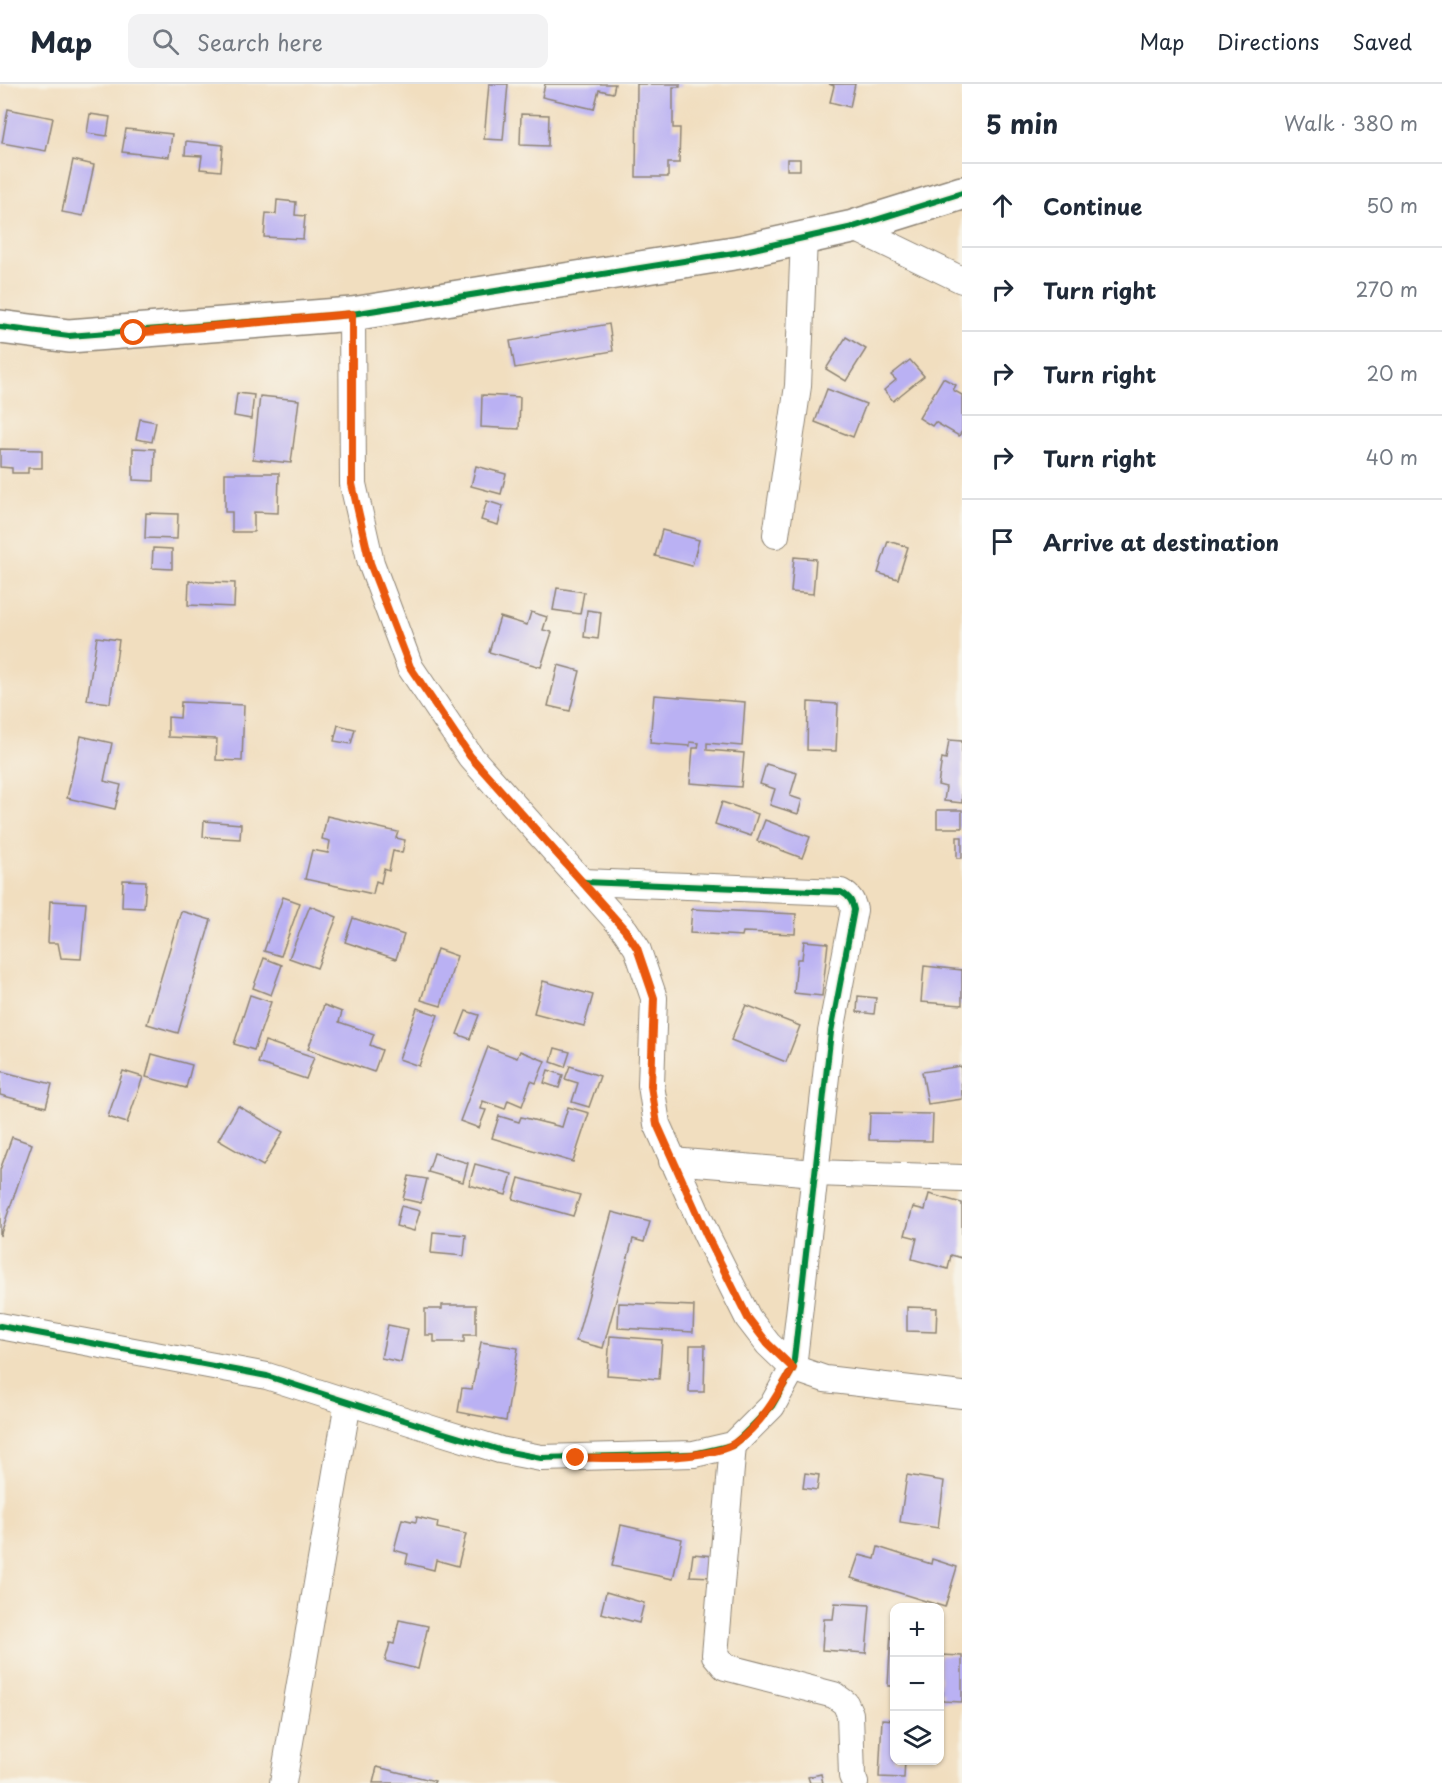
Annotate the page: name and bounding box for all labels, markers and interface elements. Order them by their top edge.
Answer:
search box [128,14,548,68]
text: Map [30,20,92,63]
icon: search [149,25,182,58]
text: Search here [197,25,323,58]
text: Map [1139,25,1184,57]
text: Directions [1217,25,1319,57]
text: Saved [1352,25,1412,57]
text: 5 min [986,104,1058,143]
text: Walk · 380 m [1284,108,1418,138]
icon: ahead [986,189,1019,222]
text: Continue [1043,189,1142,222]
text: 50 m [1366,190,1418,220]
icon: right [986,273,1019,306]
text: Turn right [1043,273,1156,306]
text: 270 m [1355,274,1418,304]
route start [120,319,146,345]
icon: right [986,357,1019,390]
text: Turn right [1043,357,1156,390]
text: 20 m [1366,358,1418,388]
icon: right [986,441,1019,474]
text: Turn right [1043,441,1156,474]
text: 40 m [1366,442,1418,472]
icon: arrive [986,525,1019,558]
text: Arrive at destination [1043,525,1279,558]
route end [562,1444,588,1470]
map controls [890,1603,944,1765]
button: + [890,1603,944,1657]
button: − [890,1657,944,1711]
button: layers [890,1711,944,1765]

